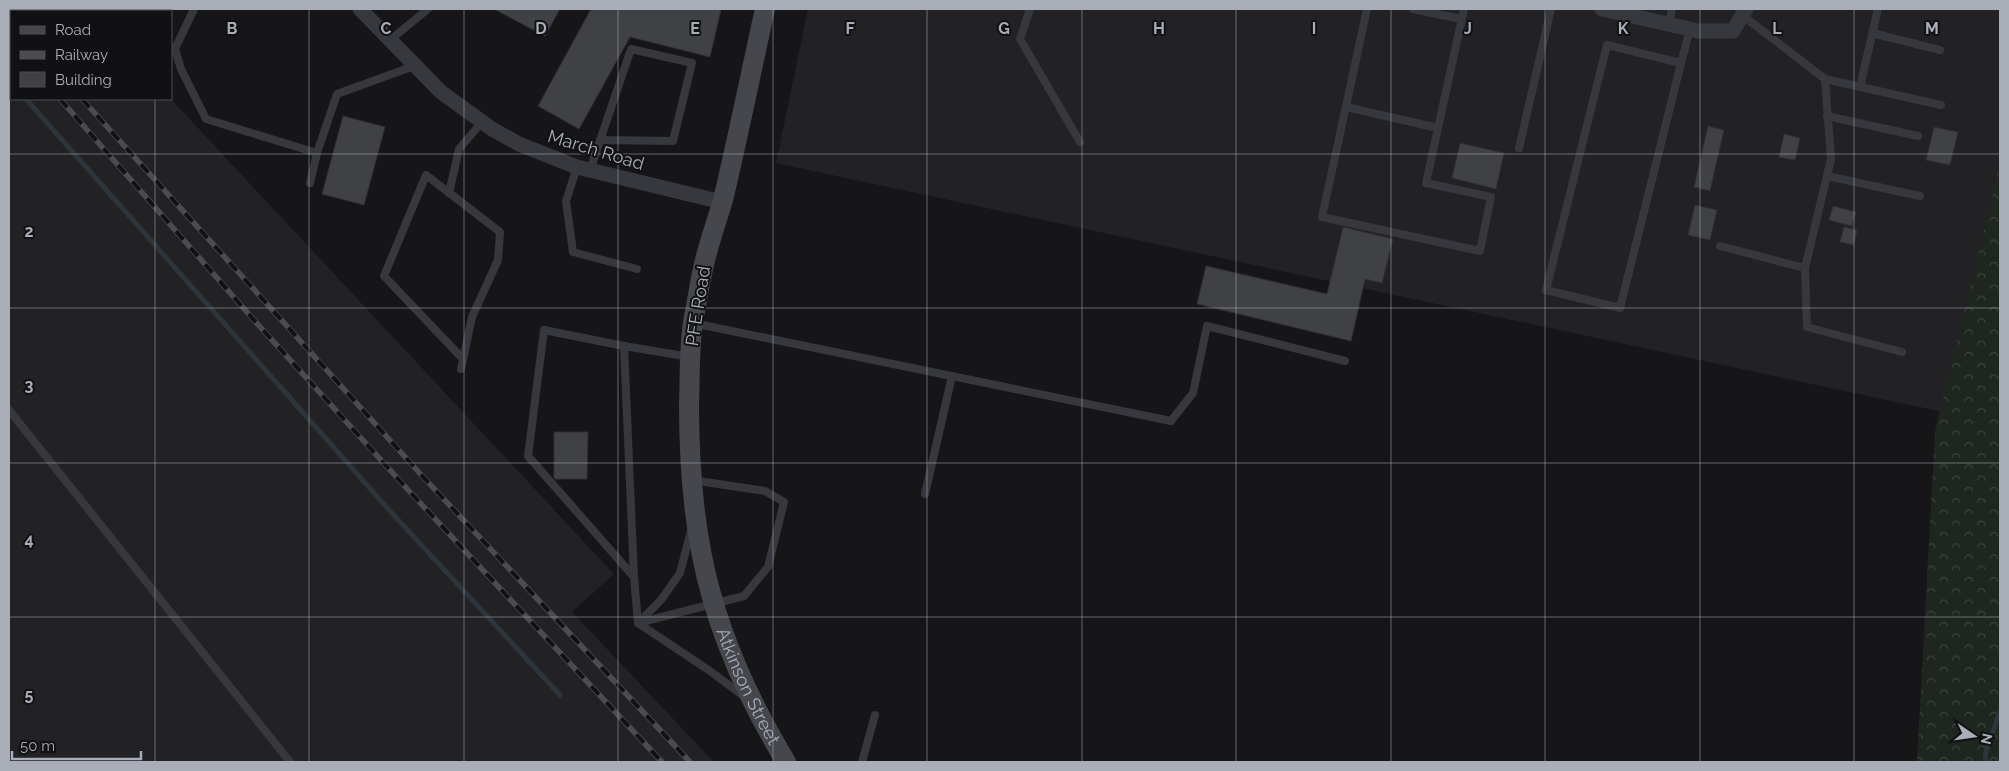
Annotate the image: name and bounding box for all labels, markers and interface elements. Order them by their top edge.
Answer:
legend [10,10,172,100]
text: B [227,19,238,38]
text: C [381,19,392,38]
text: D [535,19,547,38]
text: E [690,19,700,38]
text: F [845,19,855,38]
text: G [998,19,1010,38]
text: H [1153,19,1165,38]
text: I [1312,19,1316,38]
text: J [1464,19,1472,38]
text: K [1618,19,1629,38]
text: L [1772,19,1782,38]
text: M [1925,19,1939,38]
text: Road [55,21,91,39]
text: Railway [55,46,108,64]
text: Building [55,71,112,89]
street label: March Road [545,125,647,174]
text: 2 [24,222,34,241]
street label: PFE Road [681,265,714,347]
text: 3 [25,376,34,395]
text: 4 [24,530,34,549]
street label: Atkinson Street [713,625,785,748]
text: 5 [25,685,34,704]
north arrow [1949,711,1999,761]
scale bar [12,728,141,760]
text: N [1978,732,1996,746]
text: 50 m [20,737,55,755]

